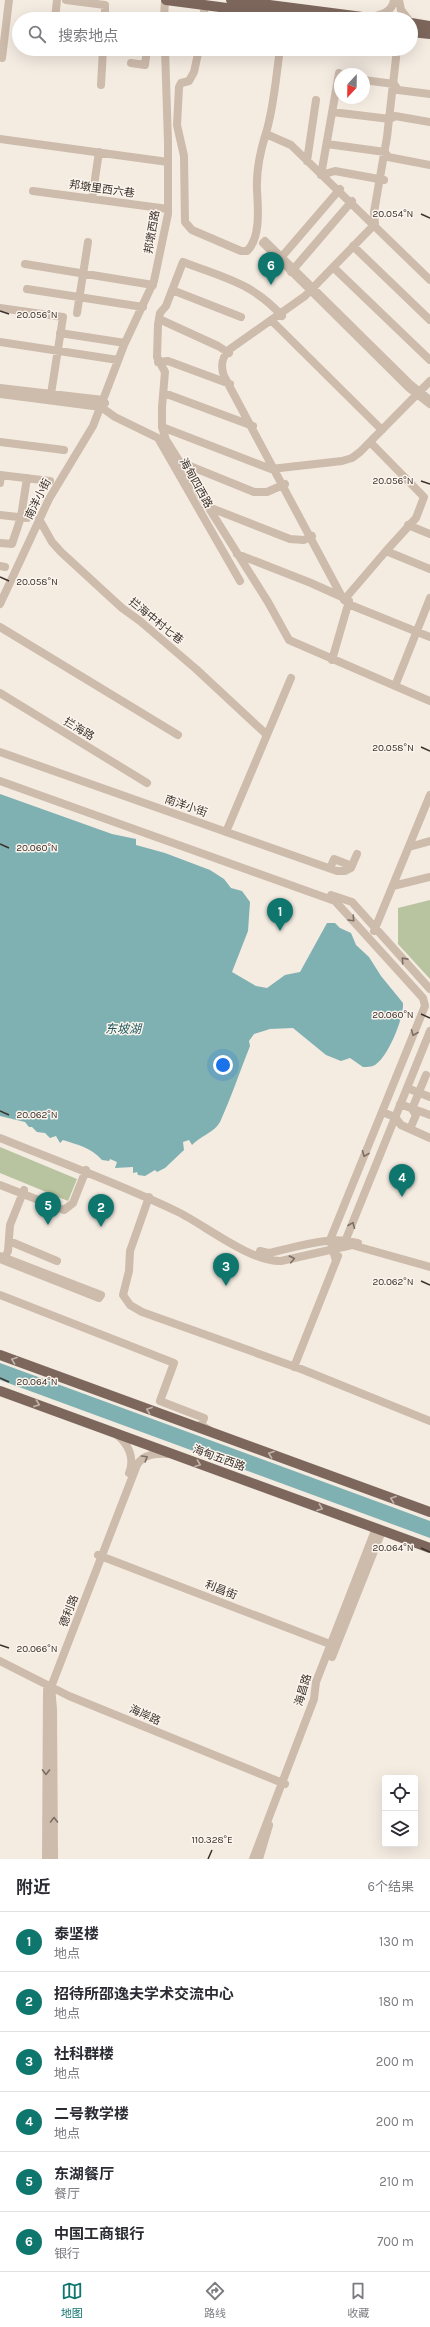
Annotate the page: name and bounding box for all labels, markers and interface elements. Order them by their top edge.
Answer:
search box [12,12,418,56]
icon: search [26,23,48,45]
text: 搜索地点 [58,27,118,45]
north arrow [334,68,370,104]
street label: 邦墩里西六巷 [68,178,136,200]
text: 20.054°N [373,208,413,220]
street label: 邦墩西路 [142,209,162,255]
pin: 6 [258,252,284,285]
text: 20.056°N [16,309,58,321]
street label: 海甸四西路 [177,456,215,510]
text: 20.056°N [372,475,414,487]
street label: 南洋小街 [22,476,54,522]
text: 20.058°N [16,576,58,588]
street label: 拦海中村七巷 [126,595,186,647]
street label: 拦海路 [62,715,96,743]
text: 20.058°N [372,742,414,754]
street label: 南洋小街 [163,793,209,819]
text: 20.060°N [16,842,58,854]
pin: 1 [267,898,293,931]
one-way arrow [347,914,354,922]
one-way arrow [402,957,409,964]
text: 20.060°N [372,1009,414,1021]
water label: 东坡湖 [105,1022,143,1036]
one-way arrow [411,1029,419,1037]
your location [213,1055,233,1075]
text: 20.062°N [16,1109,58,1121]
one-way arrow [362,1149,370,1157]
pin: 4 [389,1164,415,1197]
pin: 5 [35,1192,61,1225]
pin: 2 [88,1194,114,1227]
one-way arrow [347,1221,355,1228]
pin: 3 [213,1253,239,1286]
one-way arrow [289,1255,295,1263]
text: 20.062°N [372,1276,414,1288]
one-way arrow [10,1357,17,1365]
text: 20.064°N [16,1376,58,1388]
one-way arrow [33,1400,40,1408]
one-way arrow [146,1406,153,1415]
street label: 海甸五西路 [191,1442,247,1474]
one-way arrow [268,1451,275,1459]
one-way arrow [141,1456,148,1463]
one-way arrow [195,1459,202,1467]
one-way arrow [390,1495,397,1503]
one-way arrow [317,1503,324,1512]
text: 20.064°N [372,1542,414,1554]
street label: 利昌街 [203,1578,239,1602]
street label: 德利路 [57,1593,81,1629]
text: 20.066°N [16,1643,58,1655]
street label: 海昌路 [292,1672,314,1708]
street label: 海岸路 [127,1702,163,1728]
one-way arrow [42,1769,51,1775]
map controls [382,1775,418,1847]
button: locate [382,1775,418,1811]
button: layers [382,1811,418,1847]
one-way arrow [50,1817,58,1823]
text: 110.328°E [191,1834,233,1846]
text: 附近 [16,1877,50,1897]
text: 6个结果 [368,1879,414,1894]
text: 泰坚楼 [54,1925,99,1943]
text: 1 [27,1934,31,1949]
text: 130 m [379,1934,414,1949]
text: 地点 [54,1946,80,1961]
text: 招待所邵逸夫学术交流中心 [54,1985,234,2003]
text: 2 [25,1994,33,2009]
text: 180 m [379,1994,414,2009]
text: 地点 [54,2006,80,2021]
text: 社科群楼 [54,2045,114,2063]
text: 3 [25,2054,33,2069]
text: 200 m [376,2054,414,2069]
text: 地点 [54,2066,80,2081]
text: 二号教学楼 [54,2105,129,2123]
text: 4 [25,2114,33,2129]
text: 200 m [376,2114,414,2129]
text: 地点 [54,2126,80,2141]
text: 东湖餐厅 [54,2165,114,2183]
text: 5 [25,2174,33,2189]
text: 210 m [379,2174,414,2189]
text: 餐厅 [54,2186,80,2201]
text: 中国工商银行 [54,2225,144,2243]
text: 6 [25,2234,33,2249]
text: 700 m [377,2234,414,2249]
text: 银行 [54,2246,80,2261]
tab: 地图 [61,2280,83,2320]
tab: 路线 [204,2280,226,2320]
tab: 收藏 [347,2280,369,2320]

